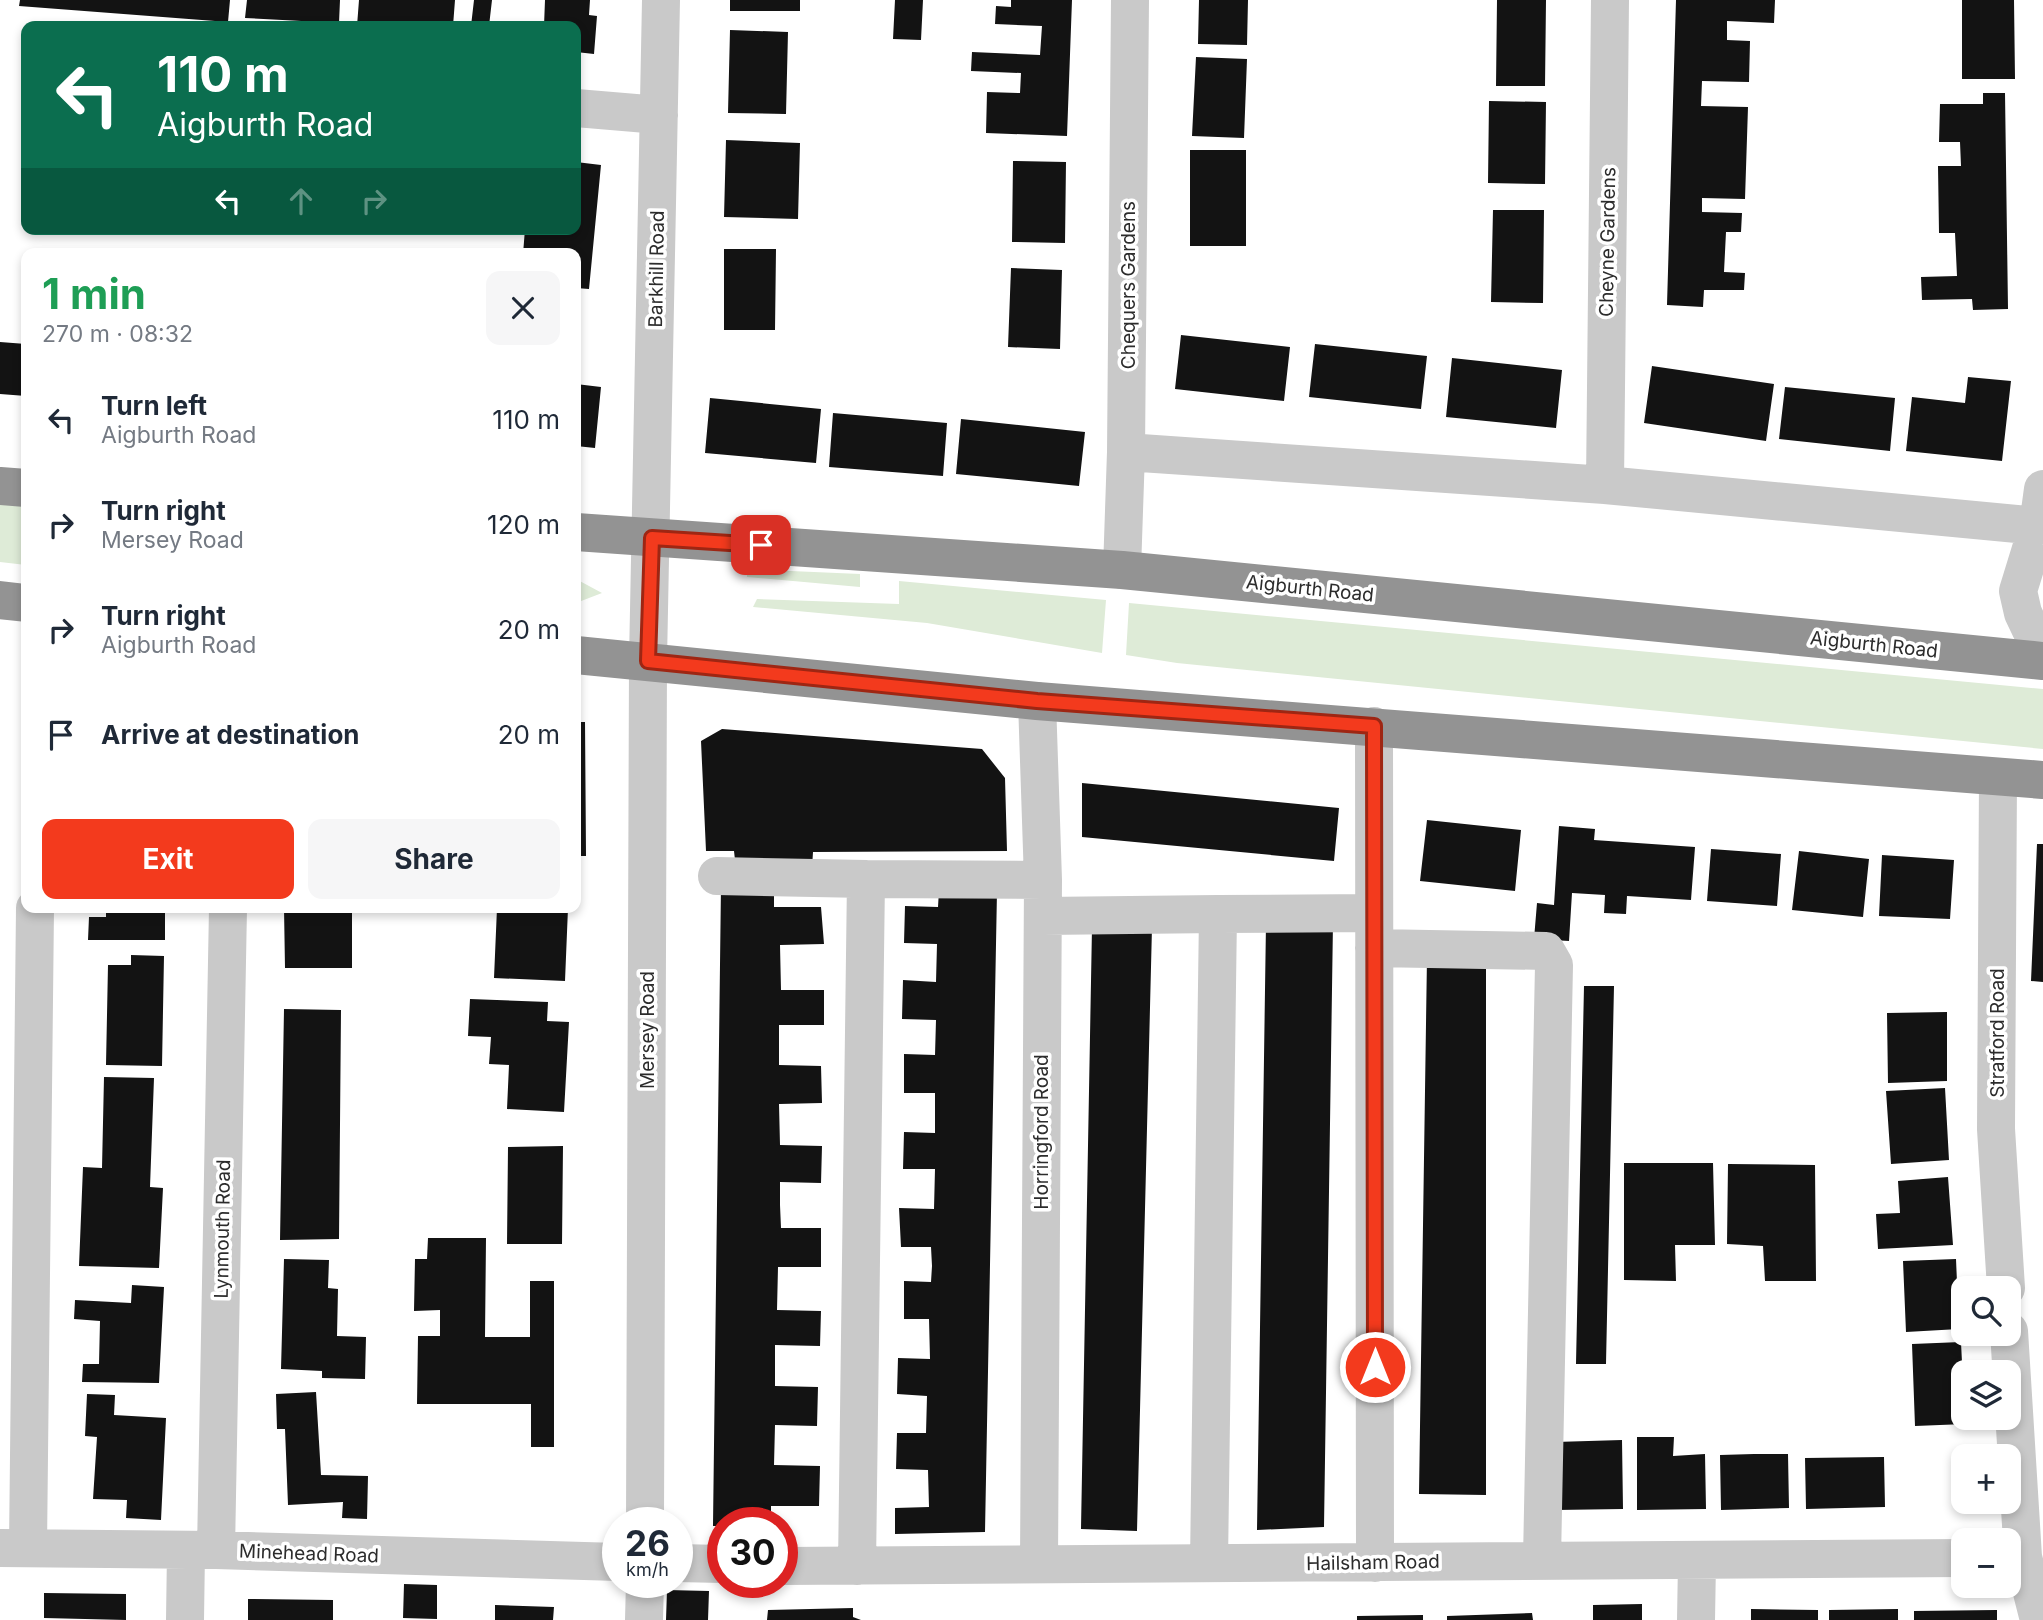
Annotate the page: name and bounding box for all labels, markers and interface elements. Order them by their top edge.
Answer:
text: 110 m [157,45,289,104]
icon: left [42,49,133,140]
text: Aigburth Road [157,105,373,144]
street label: Cheyne Gardens [1595,167,1620,317]
icon: left [209,182,247,220]
icon: ahead [282,182,320,220]
icon: right [355,182,393,220]
street label: Chequers Gardens [1117,201,1140,369]
street label: Barkhill Road [644,210,669,328]
text: 1 min [42,268,146,319]
button: close [486,271,560,345]
text: 270 m · 08:32 [42,320,193,348]
text: Turn left [101,390,207,421]
icon: left [42,401,80,439]
text: 110 m [492,404,560,435]
text: Aigburth Road [101,421,256,449]
text: Turn right [101,495,226,526]
icon: right [42,506,80,544]
text: 120 m [487,509,560,540]
pin [731,515,791,575]
text: Mersey Road [101,526,244,554]
icon: arrive [742,526,780,564]
street label: Aigburth Road [1245,570,1375,607]
text: Turn right [101,600,226,631]
icon: right [42,611,80,649]
text: 20 m [498,614,560,645]
street label: Aigburth Road [1809,626,1939,663]
text: Aigburth Road [101,631,256,659]
icon: arrive [42,716,80,754]
text: Arrive at destination [101,719,360,750]
text: 20 m [498,719,560,750]
button: Exit [42,819,294,899]
button: Share [308,819,560,899]
street label: Stratford Road [1986,968,2009,1098]
street label: Mersey Road [636,971,659,1089]
street label: Horringford Road [1030,1054,1053,1210]
street label: Lynmouth Road [210,1159,235,1299]
map controls [1951,1276,2021,1598]
button: search [1951,1276,2021,1346]
position arrow [1338,1330,1412,1404]
button: layers [1951,1360,2021,1430]
button: + [1951,1444,2021,1514]
speed limit sign: 30 [707,1507,798,1598]
text: 26 [625,1522,670,1564]
button: − [1951,1528,2021,1598]
street label: Minehead Road [239,1540,379,1567]
street label: Hailsham Road [1306,1550,1440,1575]
text: km/h [626,1559,669,1580]

